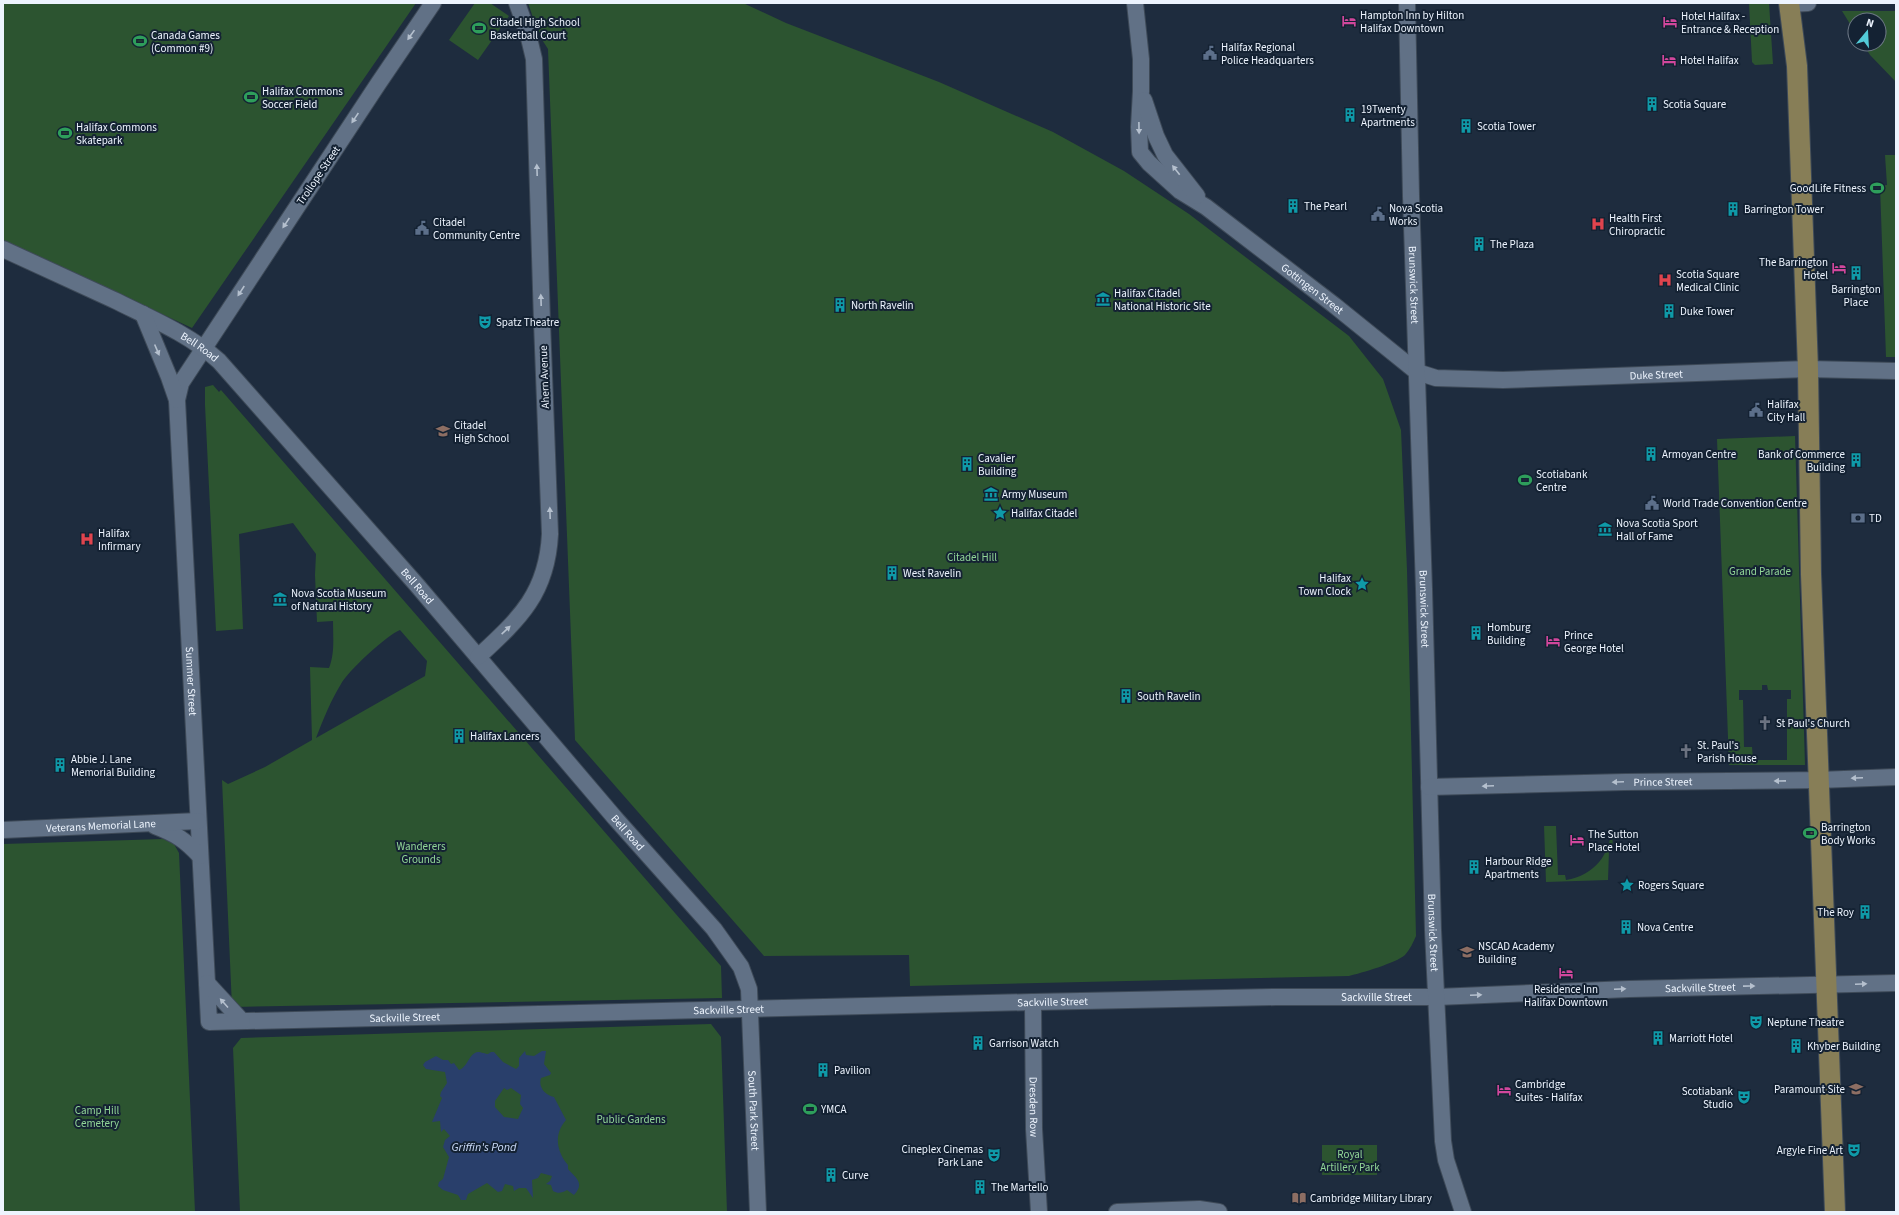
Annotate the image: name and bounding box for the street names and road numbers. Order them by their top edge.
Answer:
street label: Trollope Street [293,143,344,208]
street label: Brunswick Street [1405,246,1422,324]
street label: Gottingen Street [1278,260,1347,318]
street label: Bell Road [178,328,222,366]
street label: Ahern Avenue [536,345,553,409]
street label: Duke Street [1629,367,1683,383]
street label: Bell Road [397,565,437,608]
street label: Brunswick Street [1415,570,1433,648]
street label: Summer Street [182,646,200,716]
street label: Prince Street [1633,774,1693,790]
street label: Bell Road [607,812,647,854]
street label: Veterans Memorial Lane [46,816,157,836]
street label: Brunswick Street [1424,894,1442,972]
street label: Sackville Street [1665,980,1736,996]
street label: Sackville Street [1341,990,1412,1005]
street label: Sackville Street [1017,994,1088,1010]
street label: Sackville Street [693,1002,764,1018]
street label: Sackville Street [369,1009,440,1026]
street label: South Park Street [744,1070,763,1151]
street label: Dresden Row [1026,1077,1041,1138]

